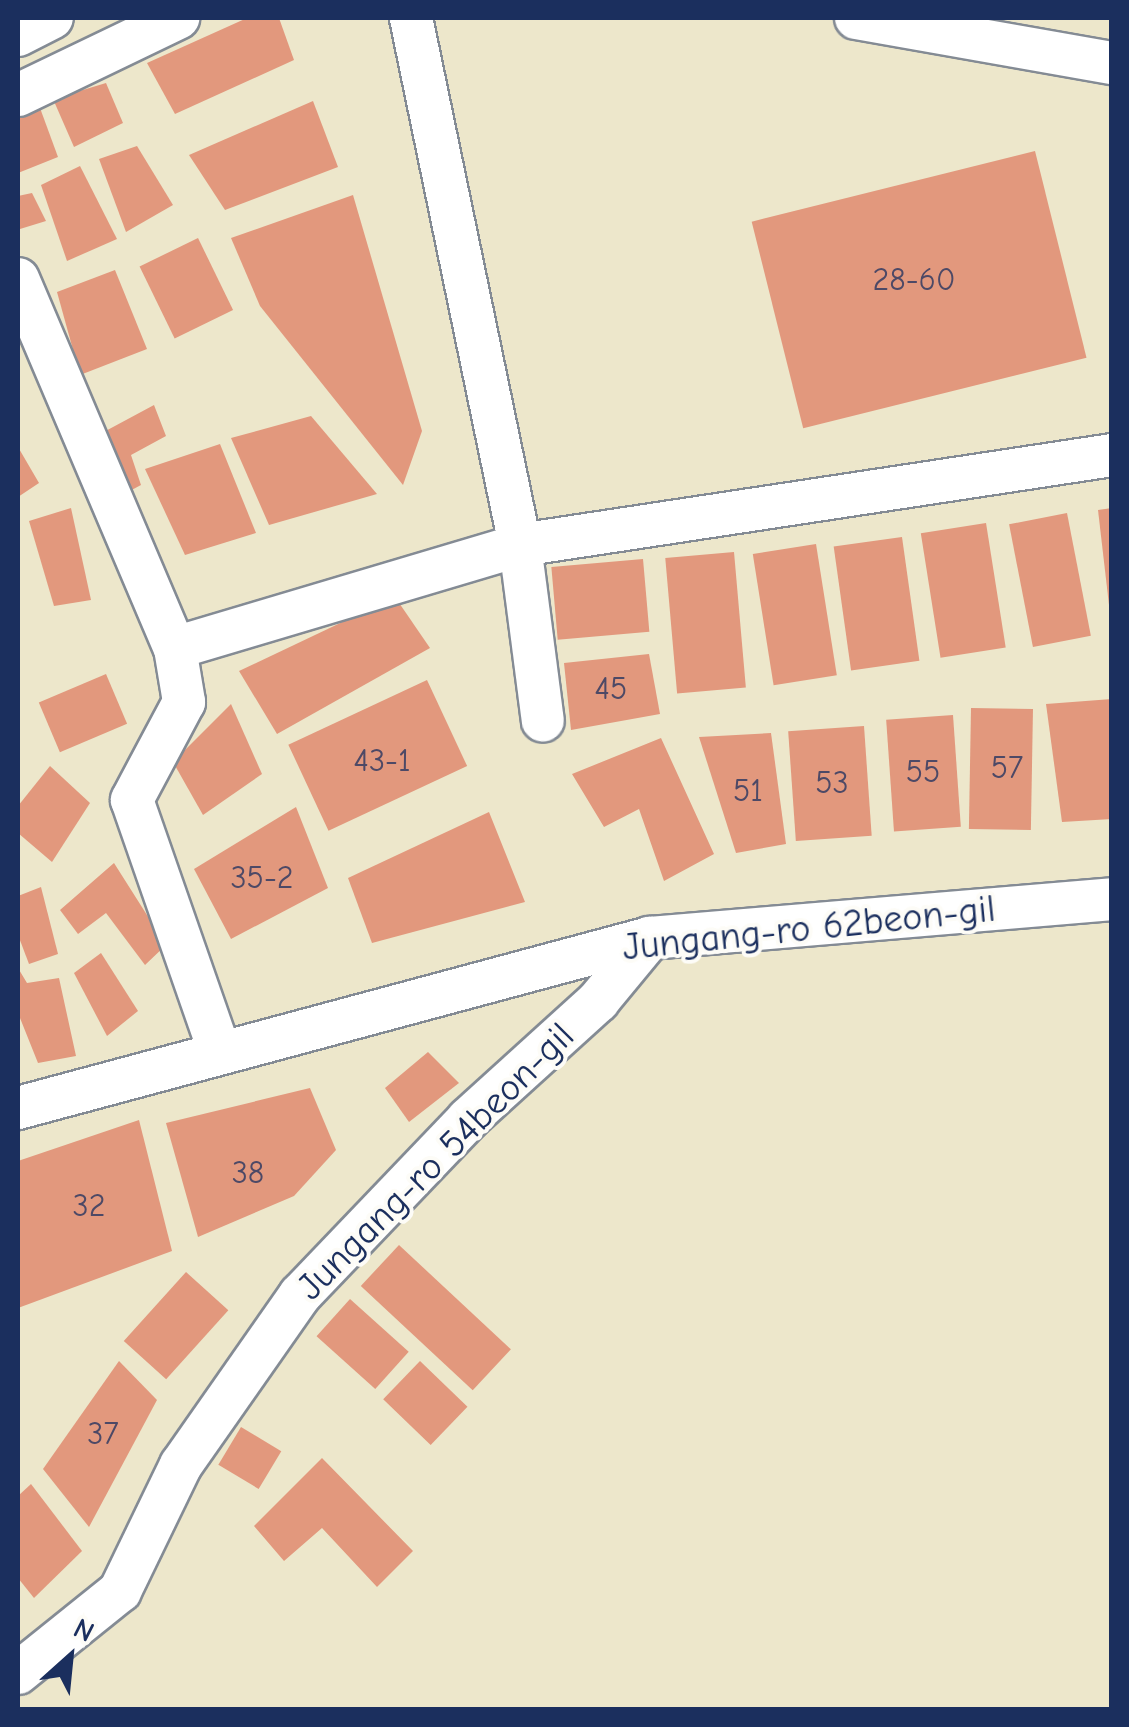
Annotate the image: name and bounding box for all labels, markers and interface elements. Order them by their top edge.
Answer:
house number: 28-60 [873,261,955,299]
house number: 45 [595,670,627,708]
house number: 43-1 [353,742,411,780]
house number: 57 [991,749,1023,787]
house number: 55 [906,753,940,791]
house number: 53 [815,764,849,802]
house number: 51 [733,772,763,810]
house number: 35-2 [230,859,294,897]
street label: Jungang-ro 62beon-gil [620,887,998,971]
street label: Jungang-ro 54beon-gil [288,1014,584,1310]
house number: 38 [232,1154,264,1192]
house number: 32 [73,1187,105,1225]
house number: 37 [87,1415,119,1453]
north arrow [20,1607,120,1707]
text: N [68,1612,99,1649]

